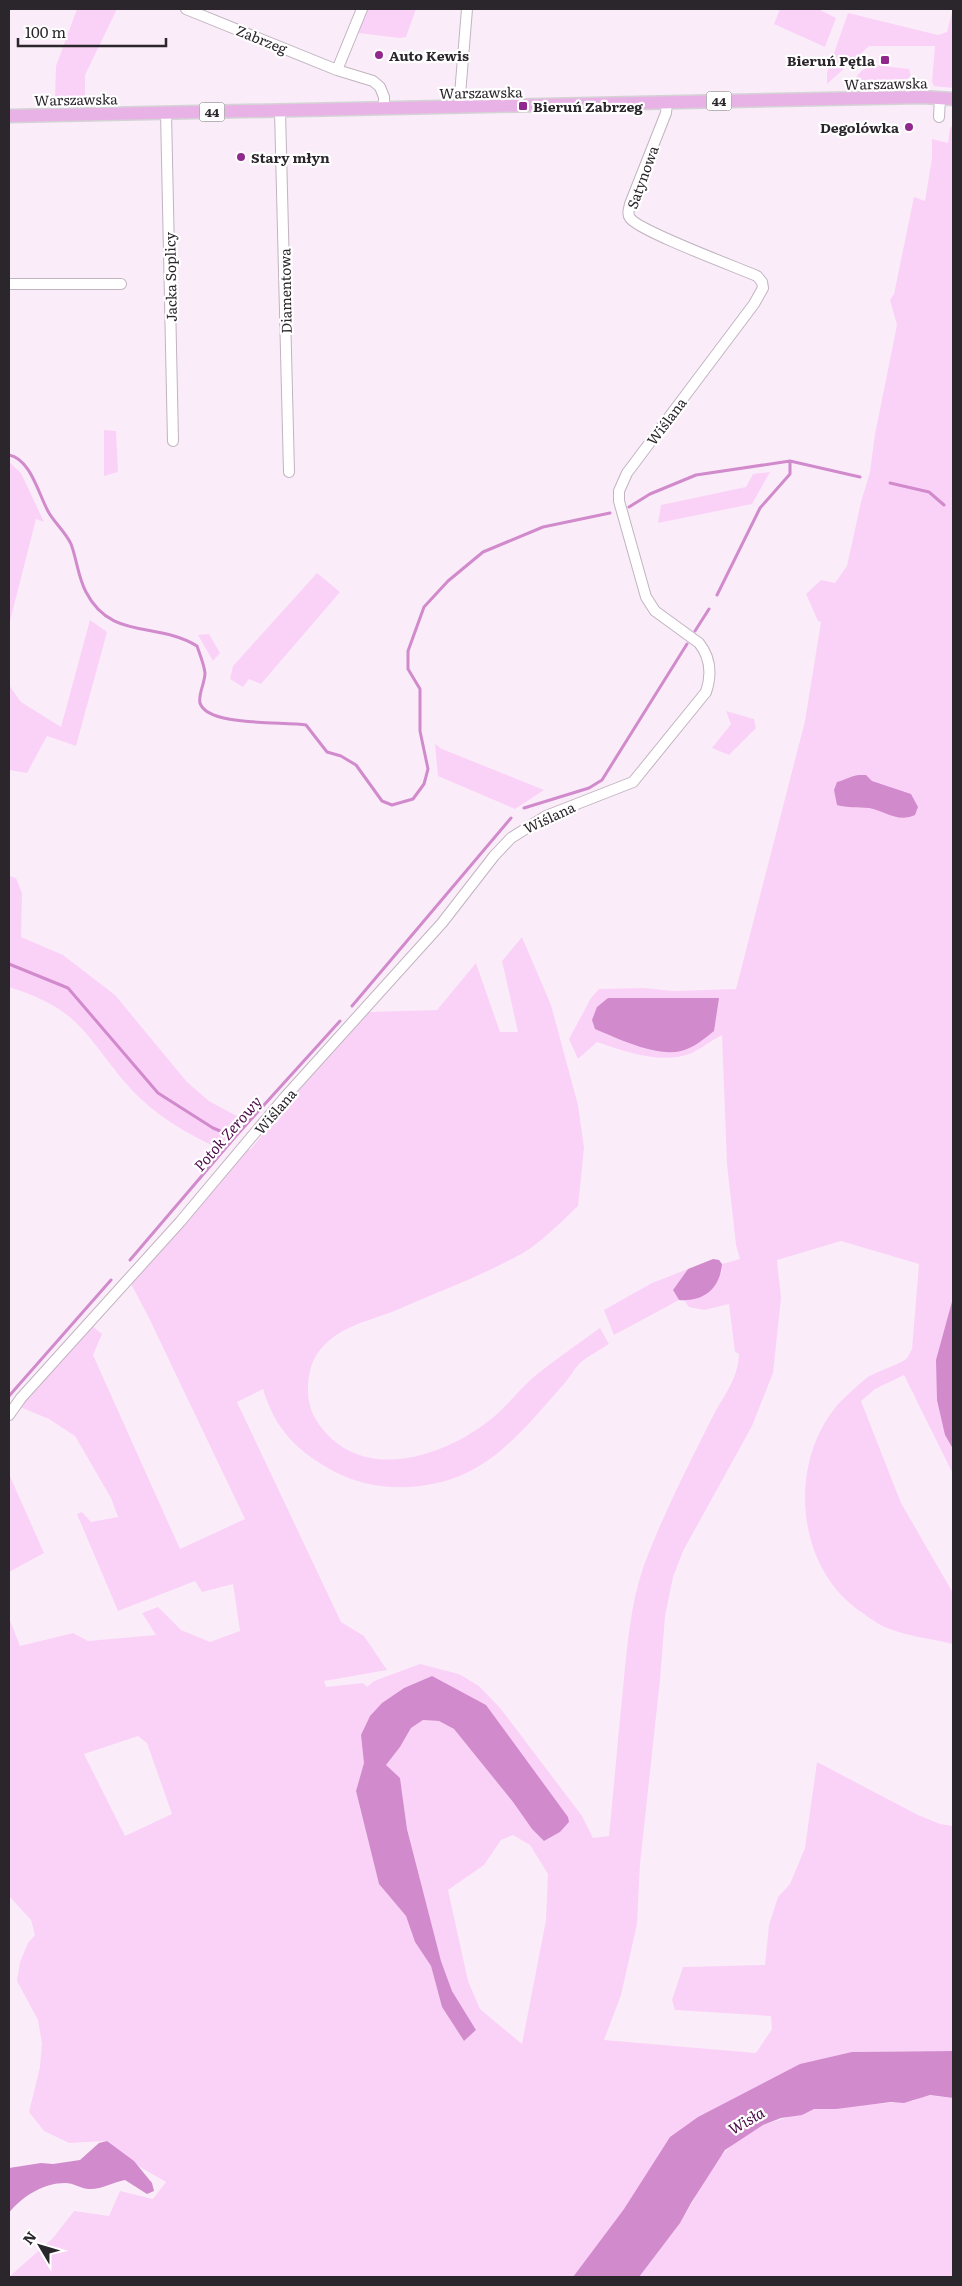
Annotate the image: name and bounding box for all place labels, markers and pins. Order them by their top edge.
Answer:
place label: Auto Kewis [389,45,469,65]
marker: Auto Kewis [373,49,385,61]
place label: Bieruń Pętla [787,50,876,70]
marker: Bieruń Pętla [879,54,891,66]
place label: Bieruń Zabrzeg [533,96,643,116]
marker: Bieruń Zabrzeg [517,100,529,112]
place label: Degolówka [820,117,900,137]
marker: Degolówka [903,121,915,133]
place label: Stary młyn [251,147,330,167]
marker: Stary młyn [235,151,247,163]

